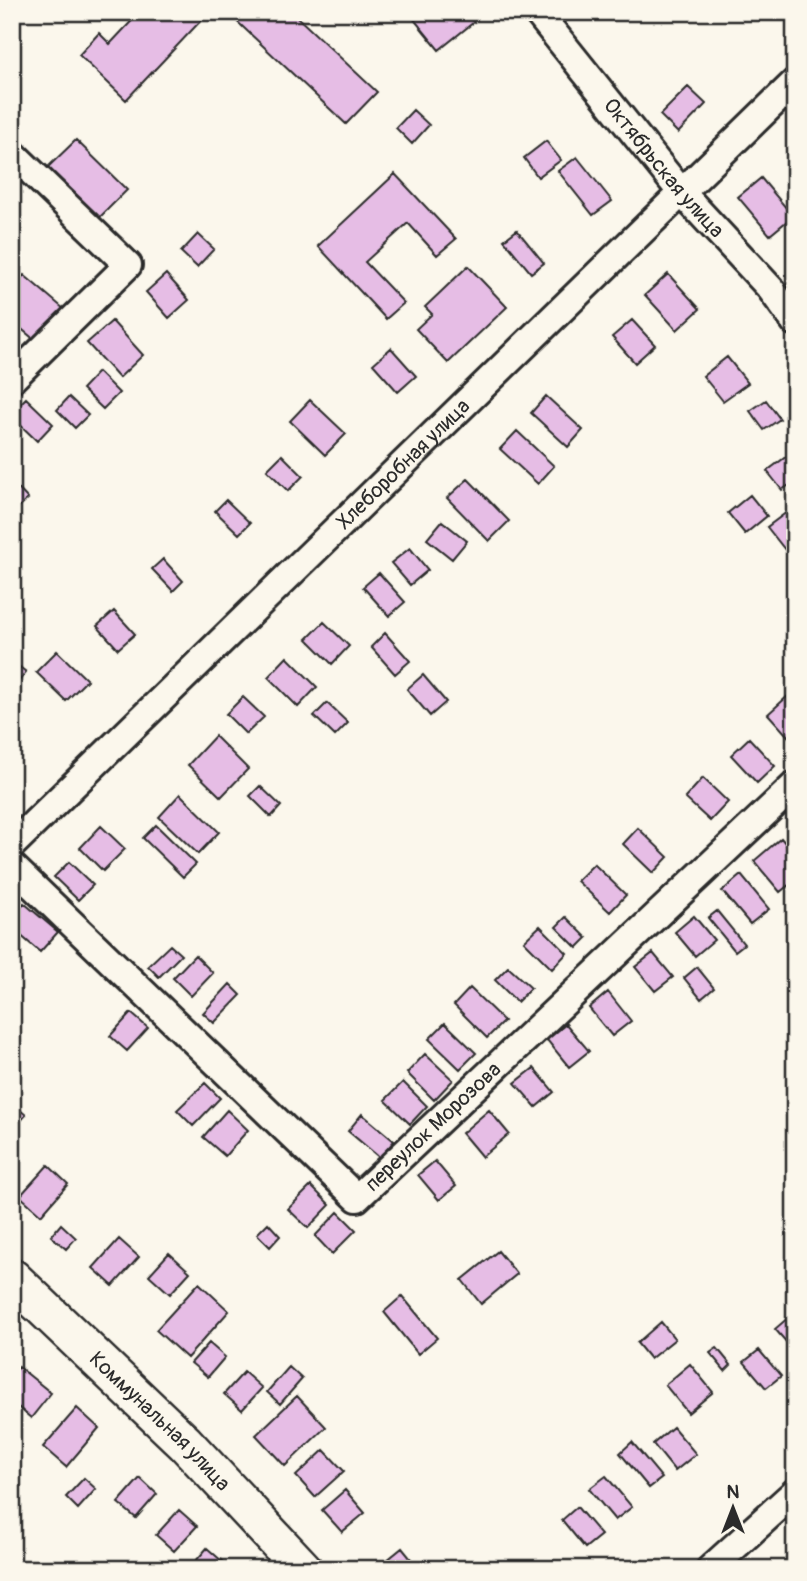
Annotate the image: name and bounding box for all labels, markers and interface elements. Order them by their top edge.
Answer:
street label: Октябрьская улица [597,93,730,244]
street label: Хлеборобная улица [331,393,476,535]
street label: переулок Морозова [359,1056,507,1197]
street label: Коммунальная улица [83,1346,236,1497]
north arrow [698,1472,768,1542]
text: N [727,1480,740,1504]

